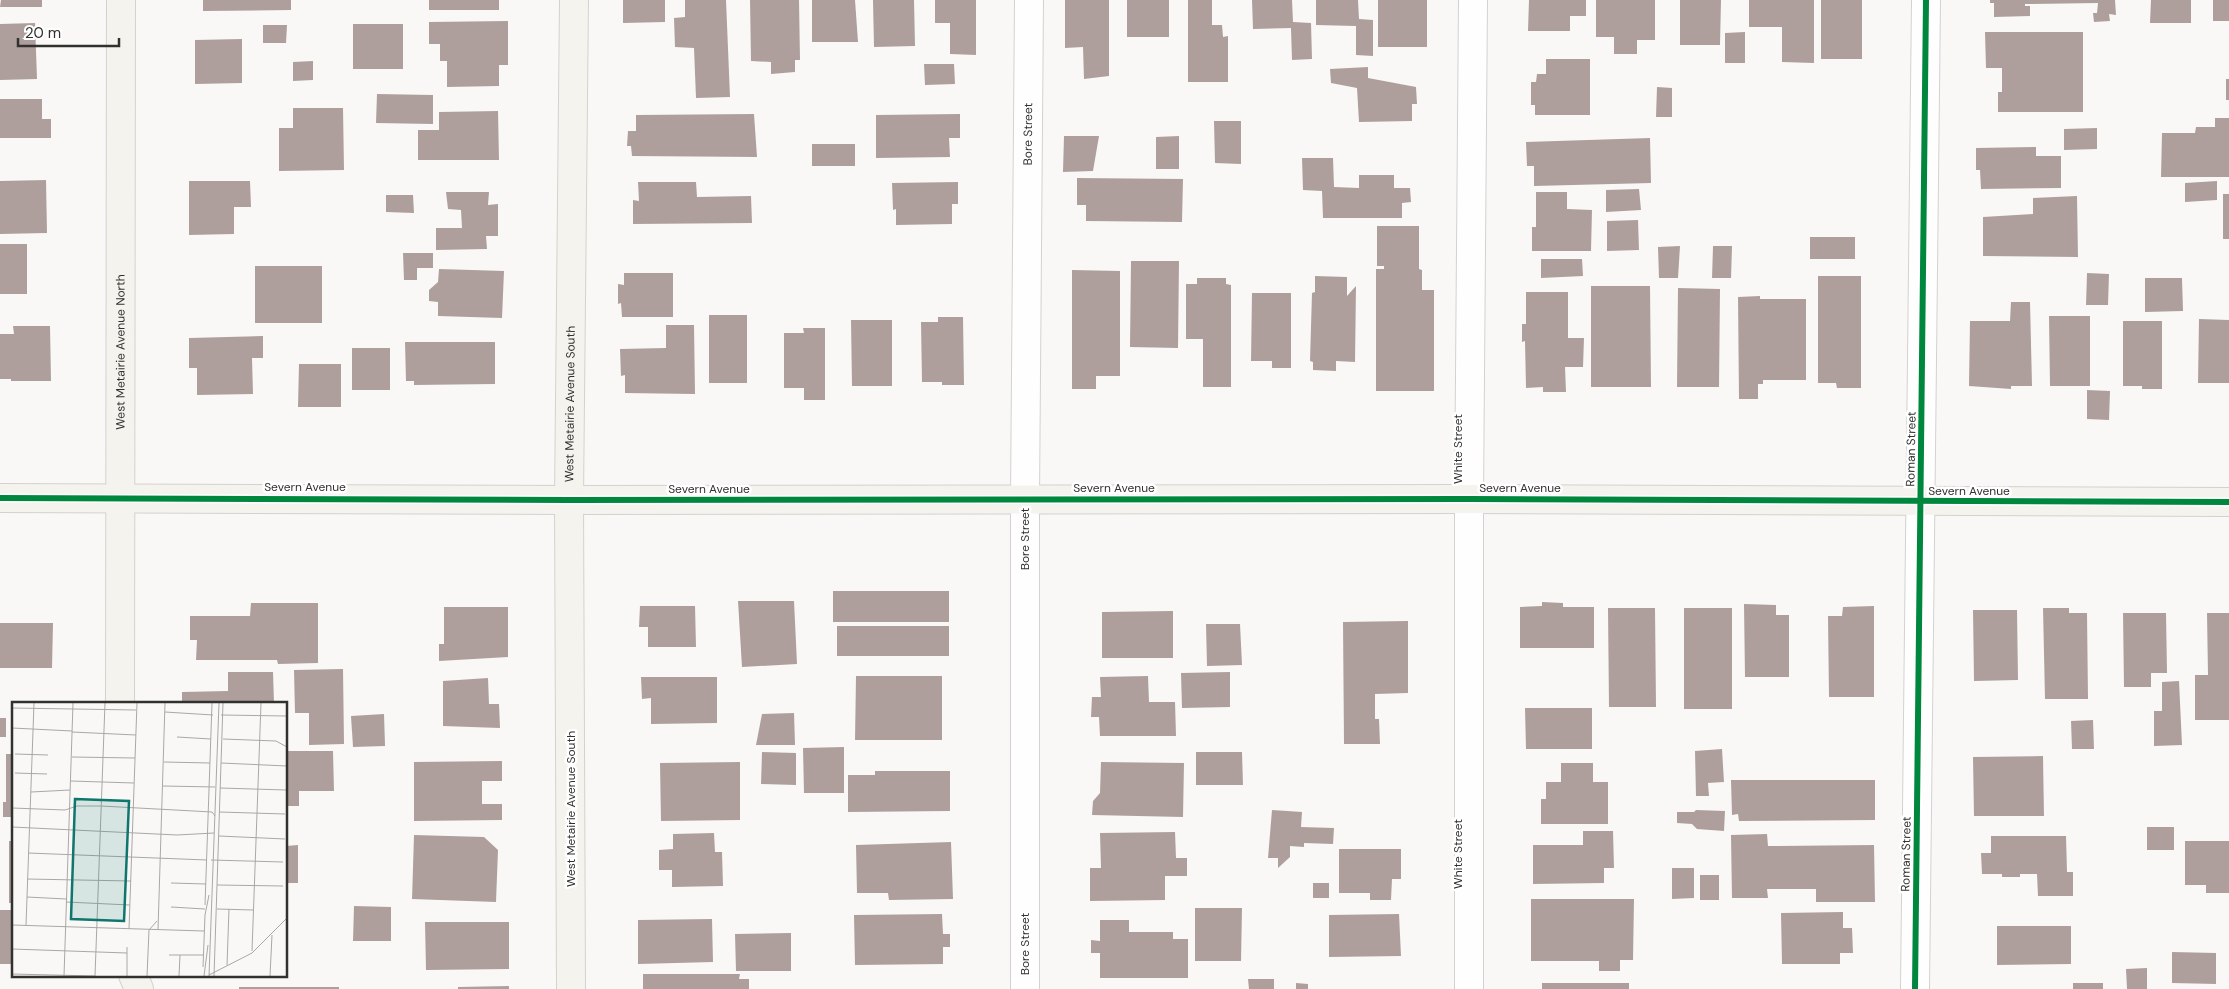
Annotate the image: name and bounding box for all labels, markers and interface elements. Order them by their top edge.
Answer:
scale bar [18,15,119,47]
text: 20 m [25,23,61,43]
street label: Bore Street [1020,102,1036,165]
street label: West Metairie Avenue North [112,274,129,430]
street label: West Metairie Avenue South [561,326,579,482]
street label: Roman Street [1902,411,1920,487]
street label: White Street [1450,414,1466,484]
street label: Severn Avenue [264,479,346,495]
street label: Severn Avenue [1073,480,1155,496]
street label: Severn Avenue [1479,480,1561,496]
street label: Severn Avenue [668,481,750,497]
street label: Severn Avenue [1928,483,2010,499]
street label: Bore Street [1017,507,1033,570]
inset map [12,702,288,976]
street label: West Metairie Avenue South [563,731,579,887]
street label: Roman Street [1897,816,1915,892]
street label: White Street [1450,819,1466,889]
street label: Bore Street [1017,912,1033,975]

